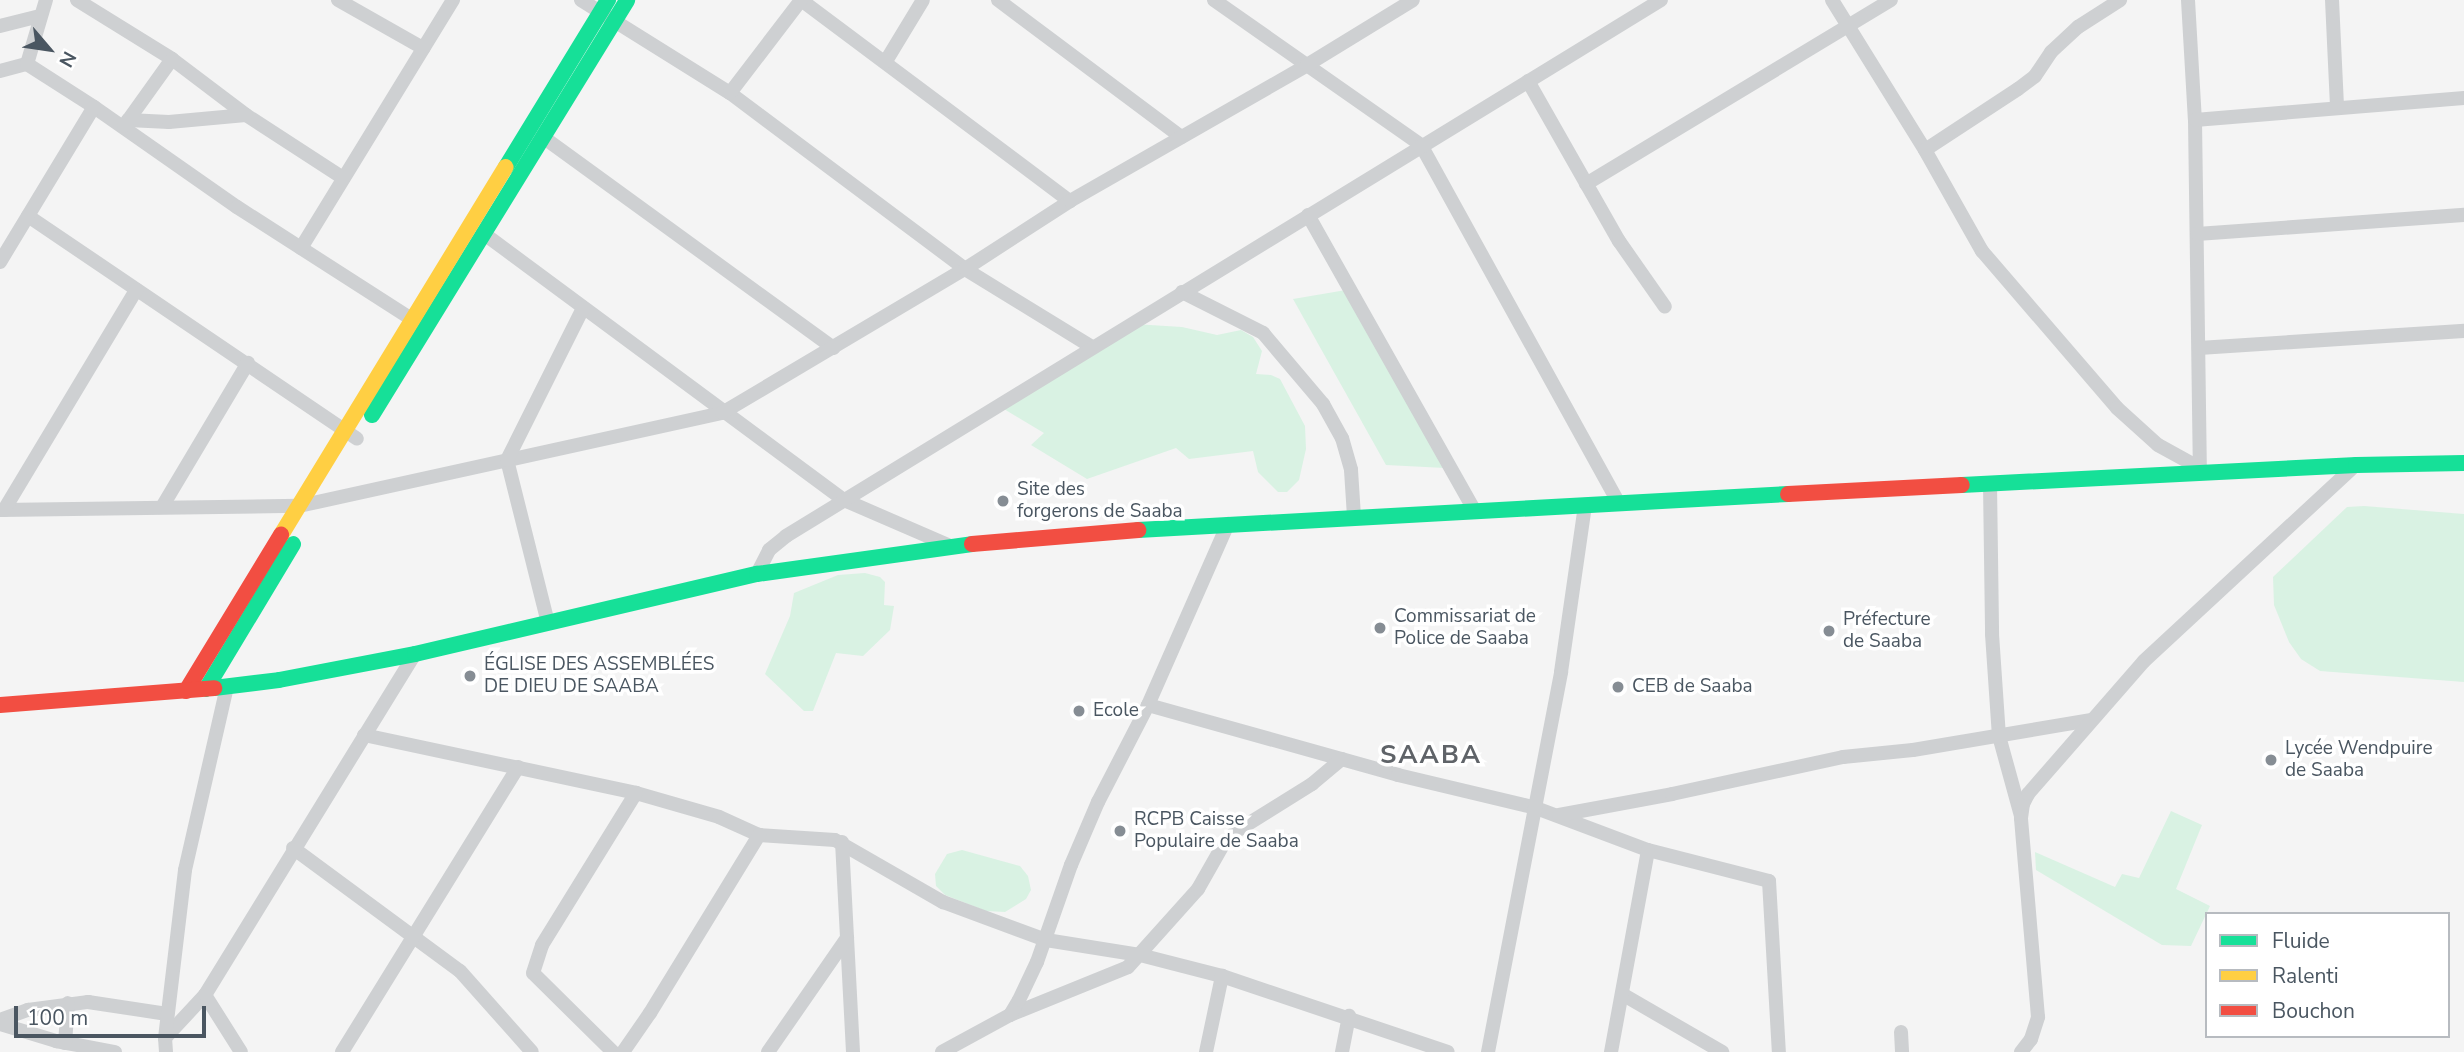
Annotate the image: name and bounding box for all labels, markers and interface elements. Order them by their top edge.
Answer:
north arrow [14,14,84,84]
text: N [53,47,82,72]
place label: Site des forgerons de Saaba [1017,479,1183,523]
marker: Site des forgerons de Saaba [995,493,1011,509]
place label: Commissariat de Police de Saaba [1394,606,1536,650]
place label: Préfecture de Saaba [1843,609,1931,653]
marker: Commissariat de Police de Saaba [1372,620,1388,636]
marker: Préfecture de Saaba [1821,623,1837,639]
place label: ÉGLISE DES ASSEMBLÉES DE DIEU DE SAABA [484,654,714,698]
marker: ÉGLISE DES ASSEMBLÉES DE DIEU DE SAABA [462,668,478,684]
place label: CEB de Saaba [1632,676,1753,698]
marker: CEB de Saaba [1610,679,1626,695]
place label: Ecole [1093,700,1139,722]
marker: Ecole [1071,703,1087,719]
place label: Lycée Wendpuire de Saaba [2285,738,2433,782]
district label: SAABA [1381,739,1481,771]
marker: Lycée Wendpuire de Saaba [2263,752,2279,768]
place label: RCPB Caisse Populaire de Saaba [1134,809,1299,853]
marker: RCPB Caisse Populaire de Saaba [1112,823,1128,839]
legend [2205,912,2450,1038]
text: Fluide [2272,927,2330,955]
text: Ralenti [2272,962,2339,990]
scale bar [18,992,210,1036]
text: Bouchon [2272,997,2355,1025]
text: 100 m [27,1004,88,1032]

